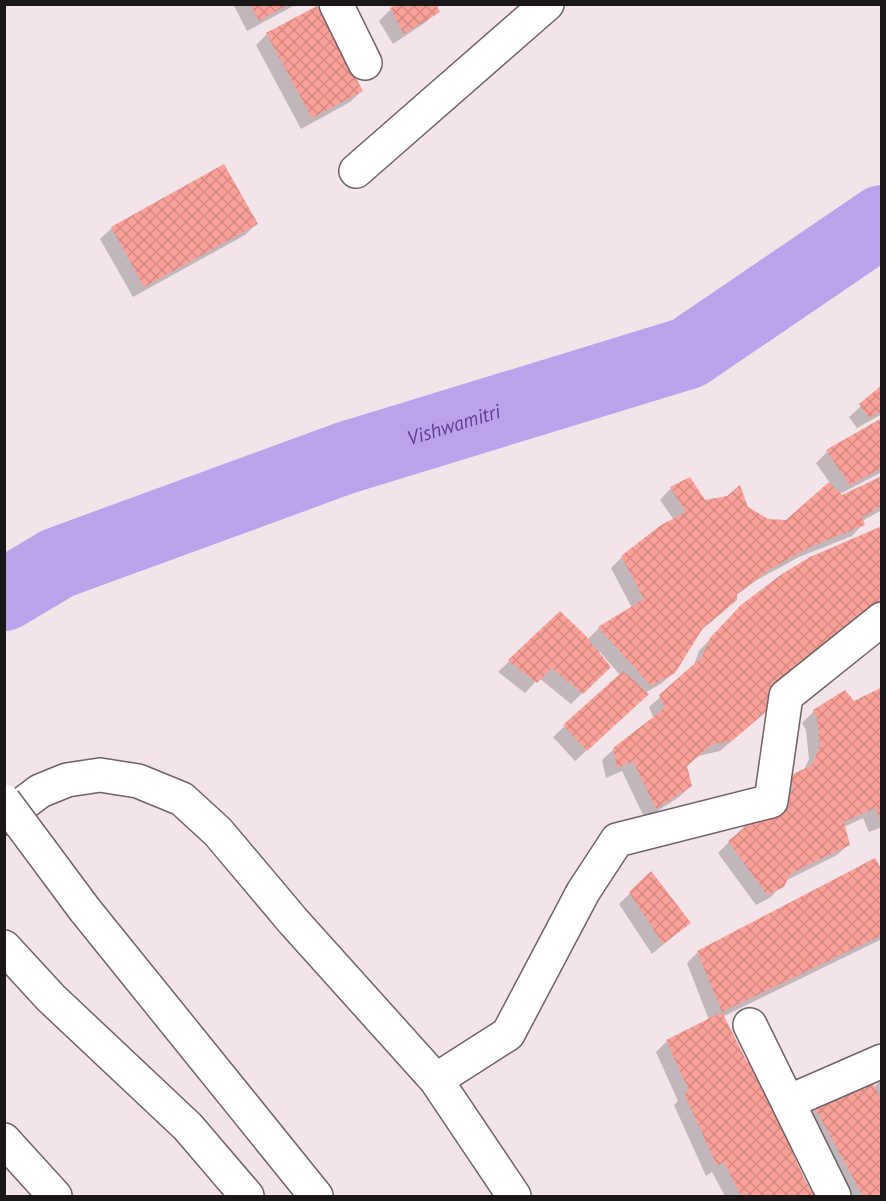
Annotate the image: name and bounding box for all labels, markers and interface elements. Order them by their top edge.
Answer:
water label: Vishwamitri [404,398,504,451]

